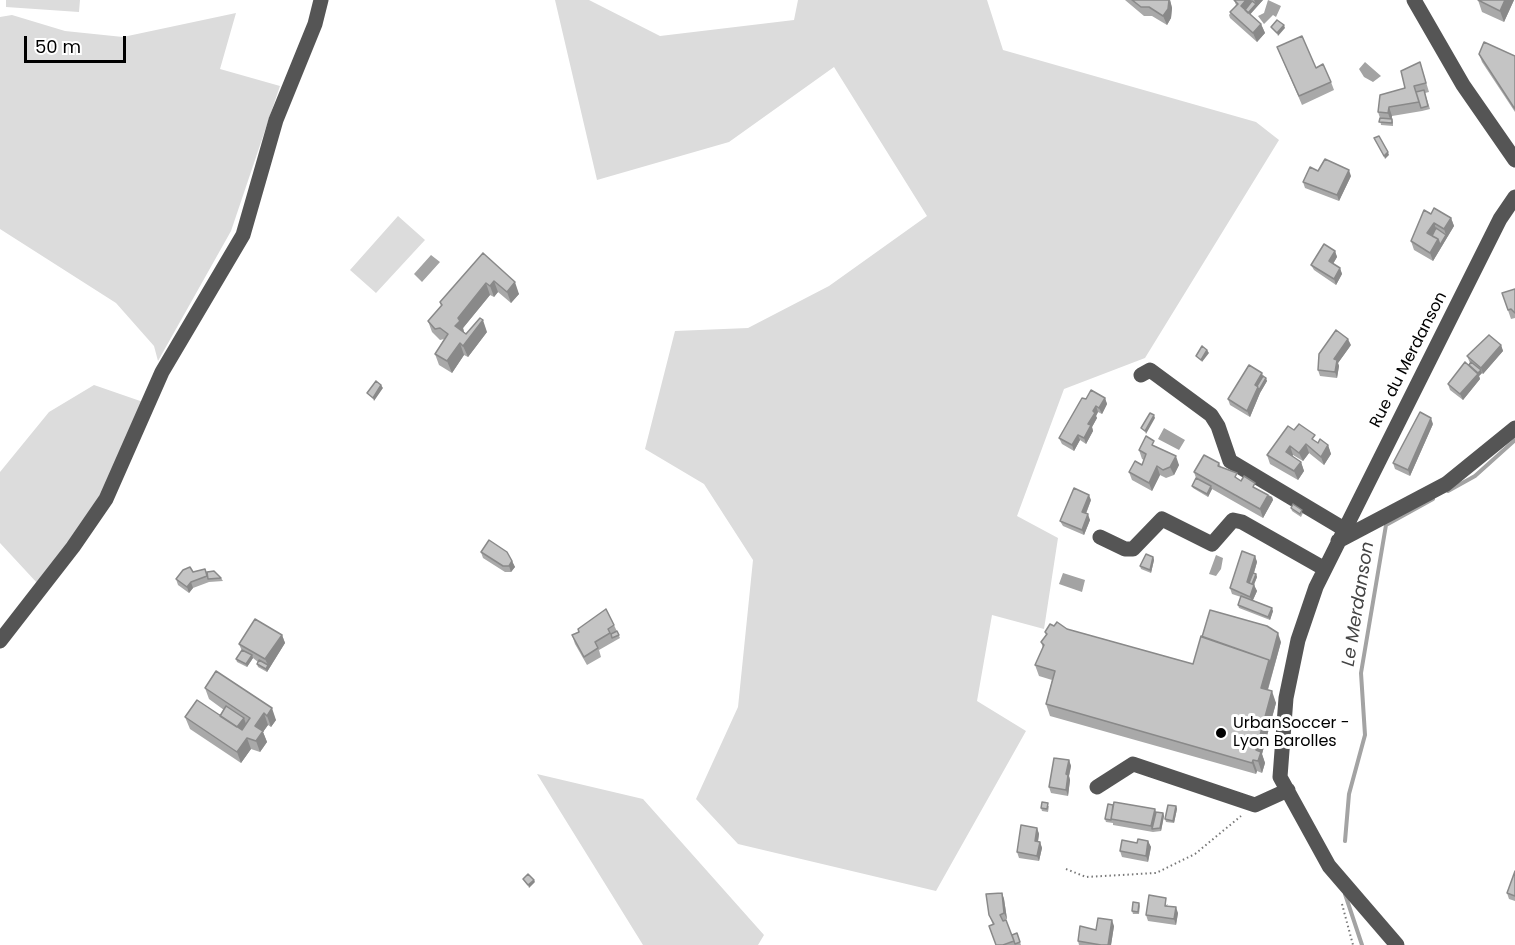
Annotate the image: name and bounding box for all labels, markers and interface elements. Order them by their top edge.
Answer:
scale bar [27,24,129,62]
text: 50 m [35,34,81,59]
street label: Rue du Merdanson [1366,289,1452,431]
water label: Le Merdanson [1338,540,1380,668]
place label: UrbanSoccer - Lyon Barolles [1233,714,1350,752]
marker: UrbanSoccer - Lyon Barolles [1214,726,1228,740]

